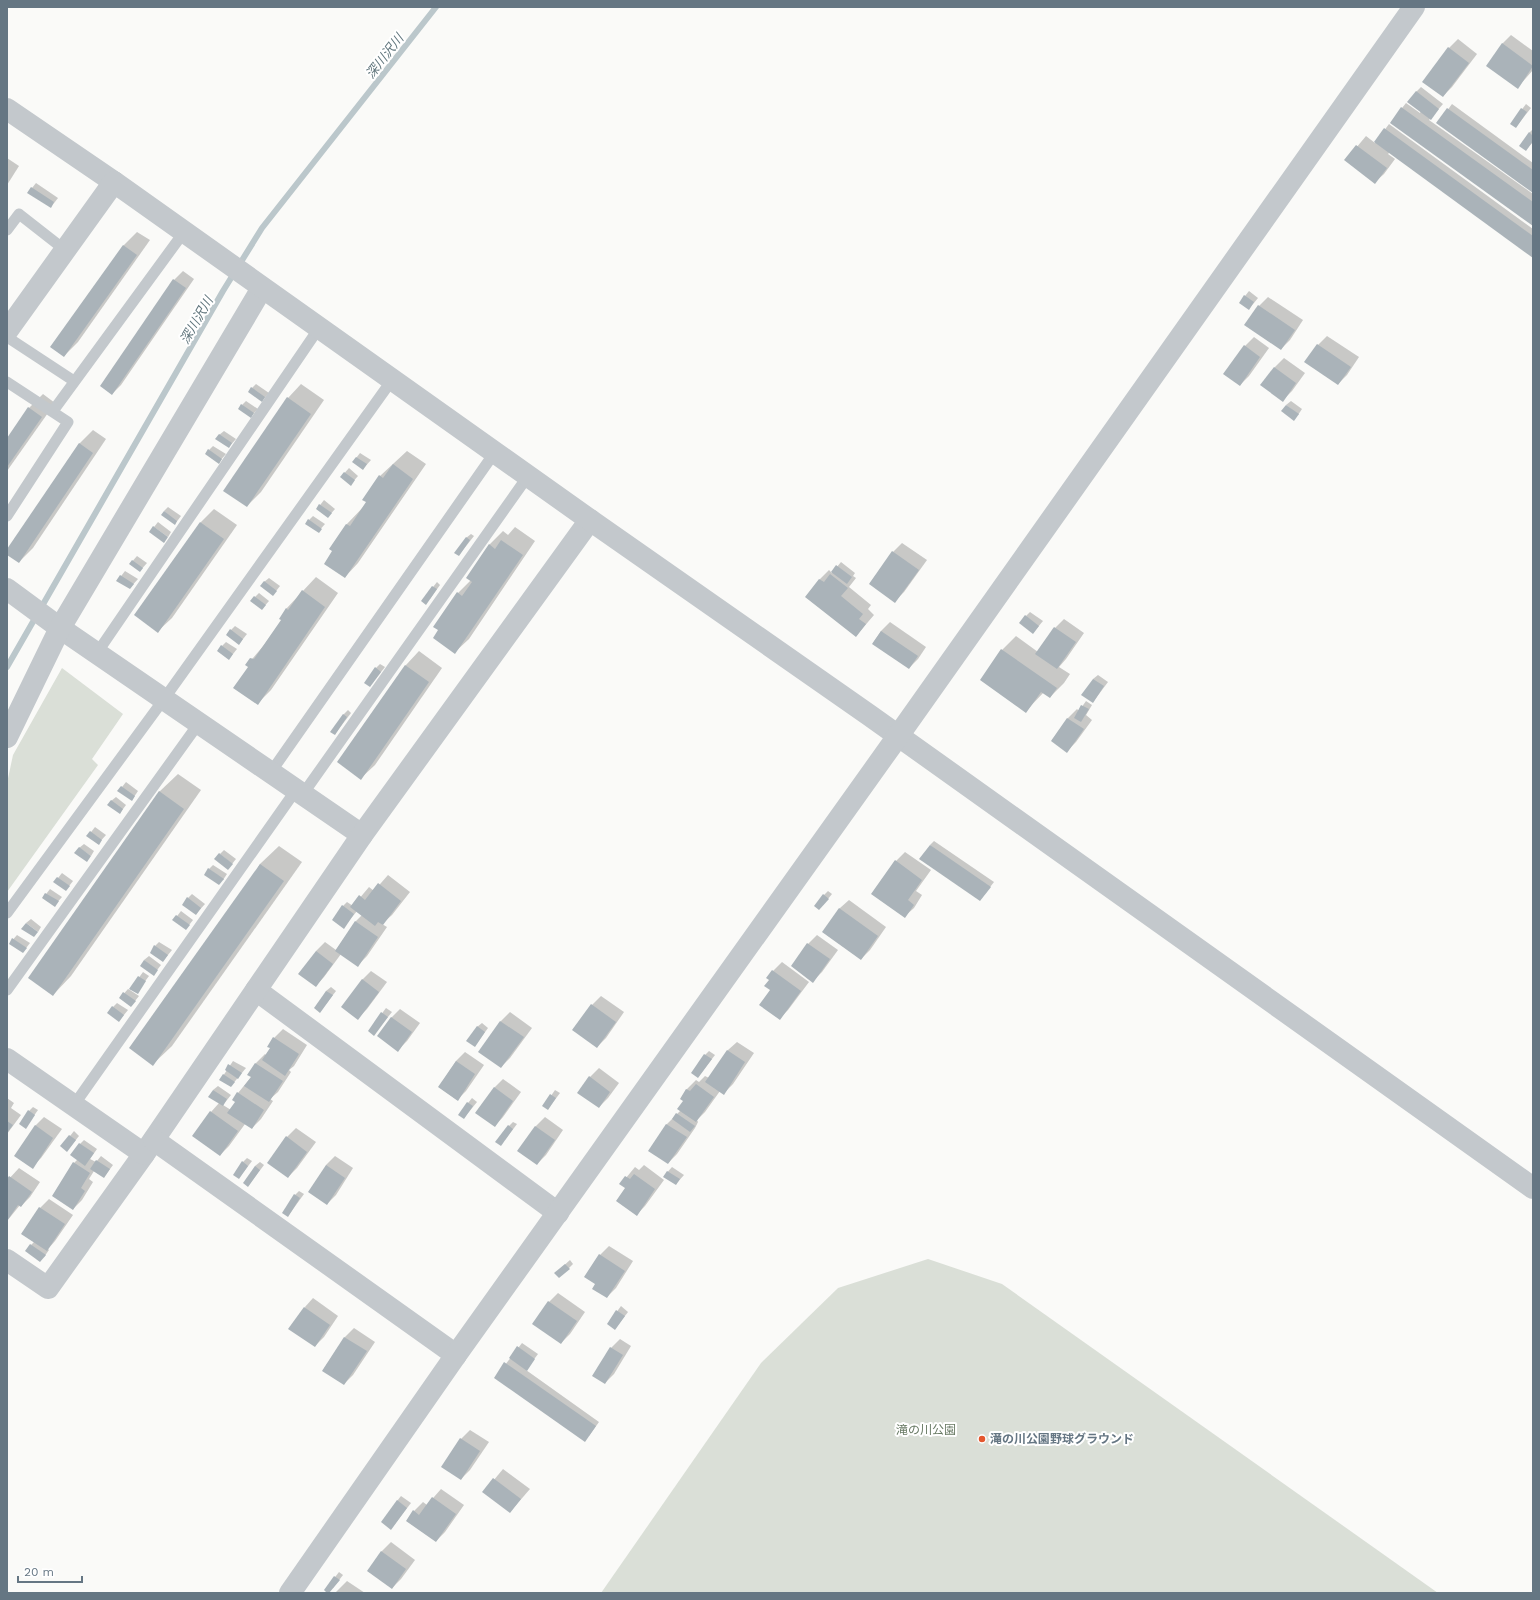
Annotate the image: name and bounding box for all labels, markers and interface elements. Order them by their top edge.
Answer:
water label: 深川沢川 [362,30,408,81]
water label: 深川沢川 [177,292,217,347]
park label: 滝の川公園 [896,1423,956,1437]
place label: 滝の川公園野球グラウンド [990,1432,1134,1446]
marker: 滝の川公園野球グラウンド [977,1434,987,1444]
scale bar [18,1558,82,1584]
text: 20 m [24,1565,54,1579]

